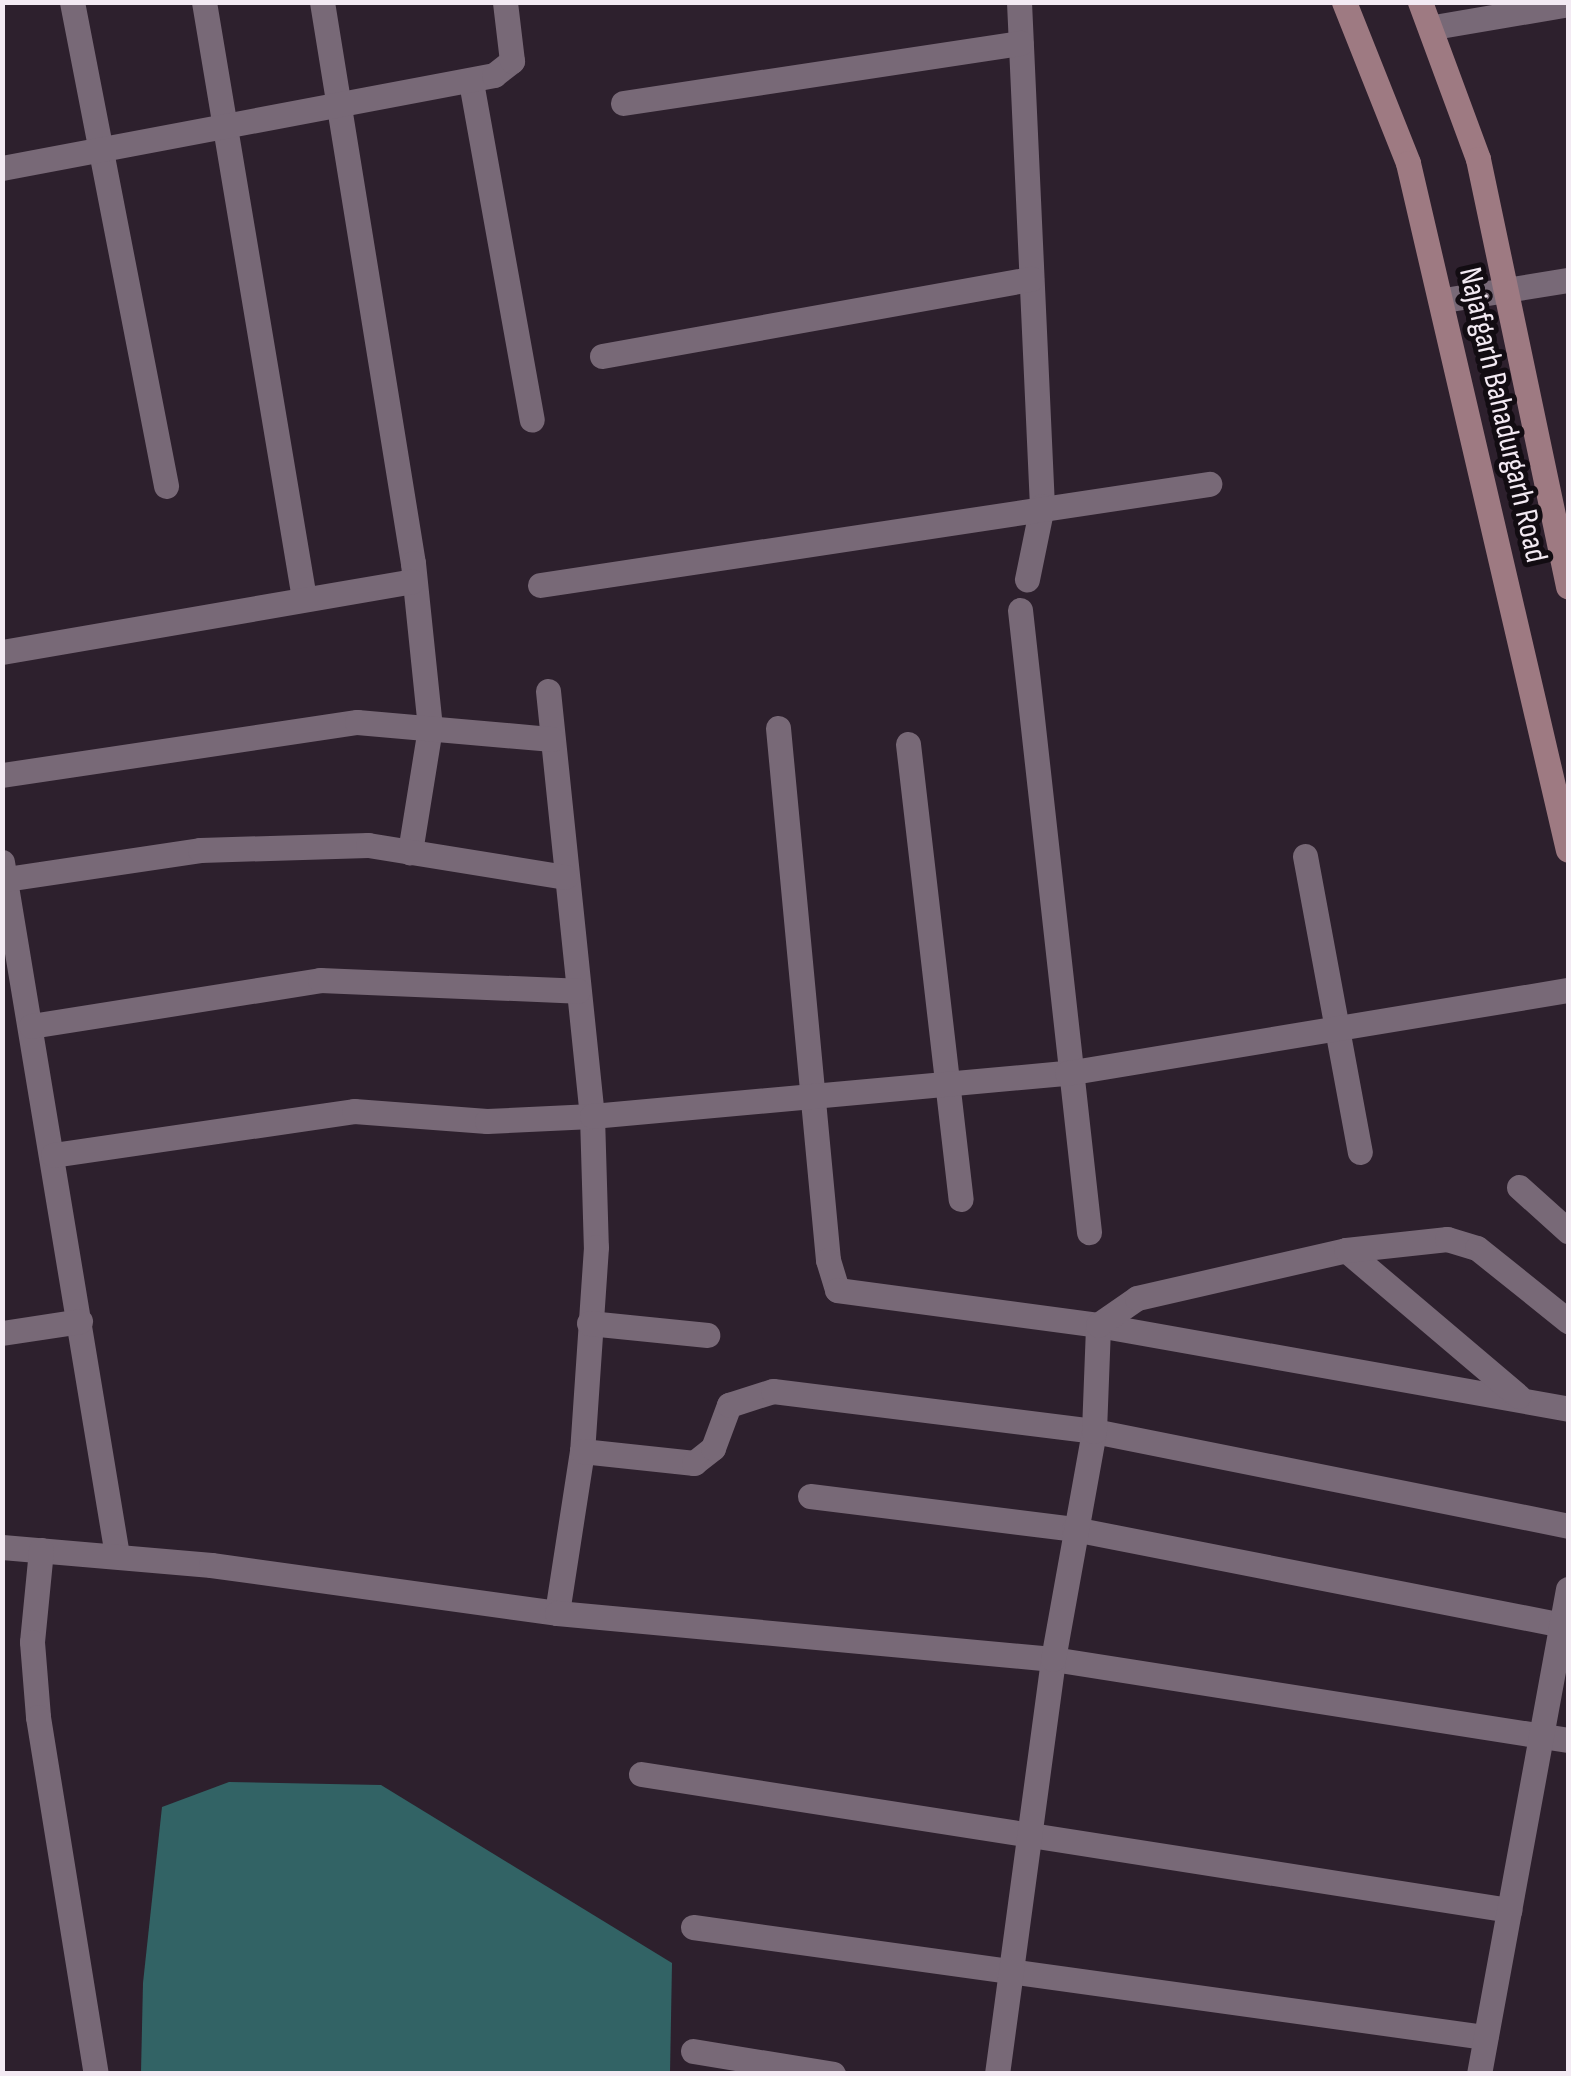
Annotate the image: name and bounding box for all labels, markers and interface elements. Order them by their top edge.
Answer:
street label: Najafgarh Bahadurgarh Road [1449,264,1555,566]

